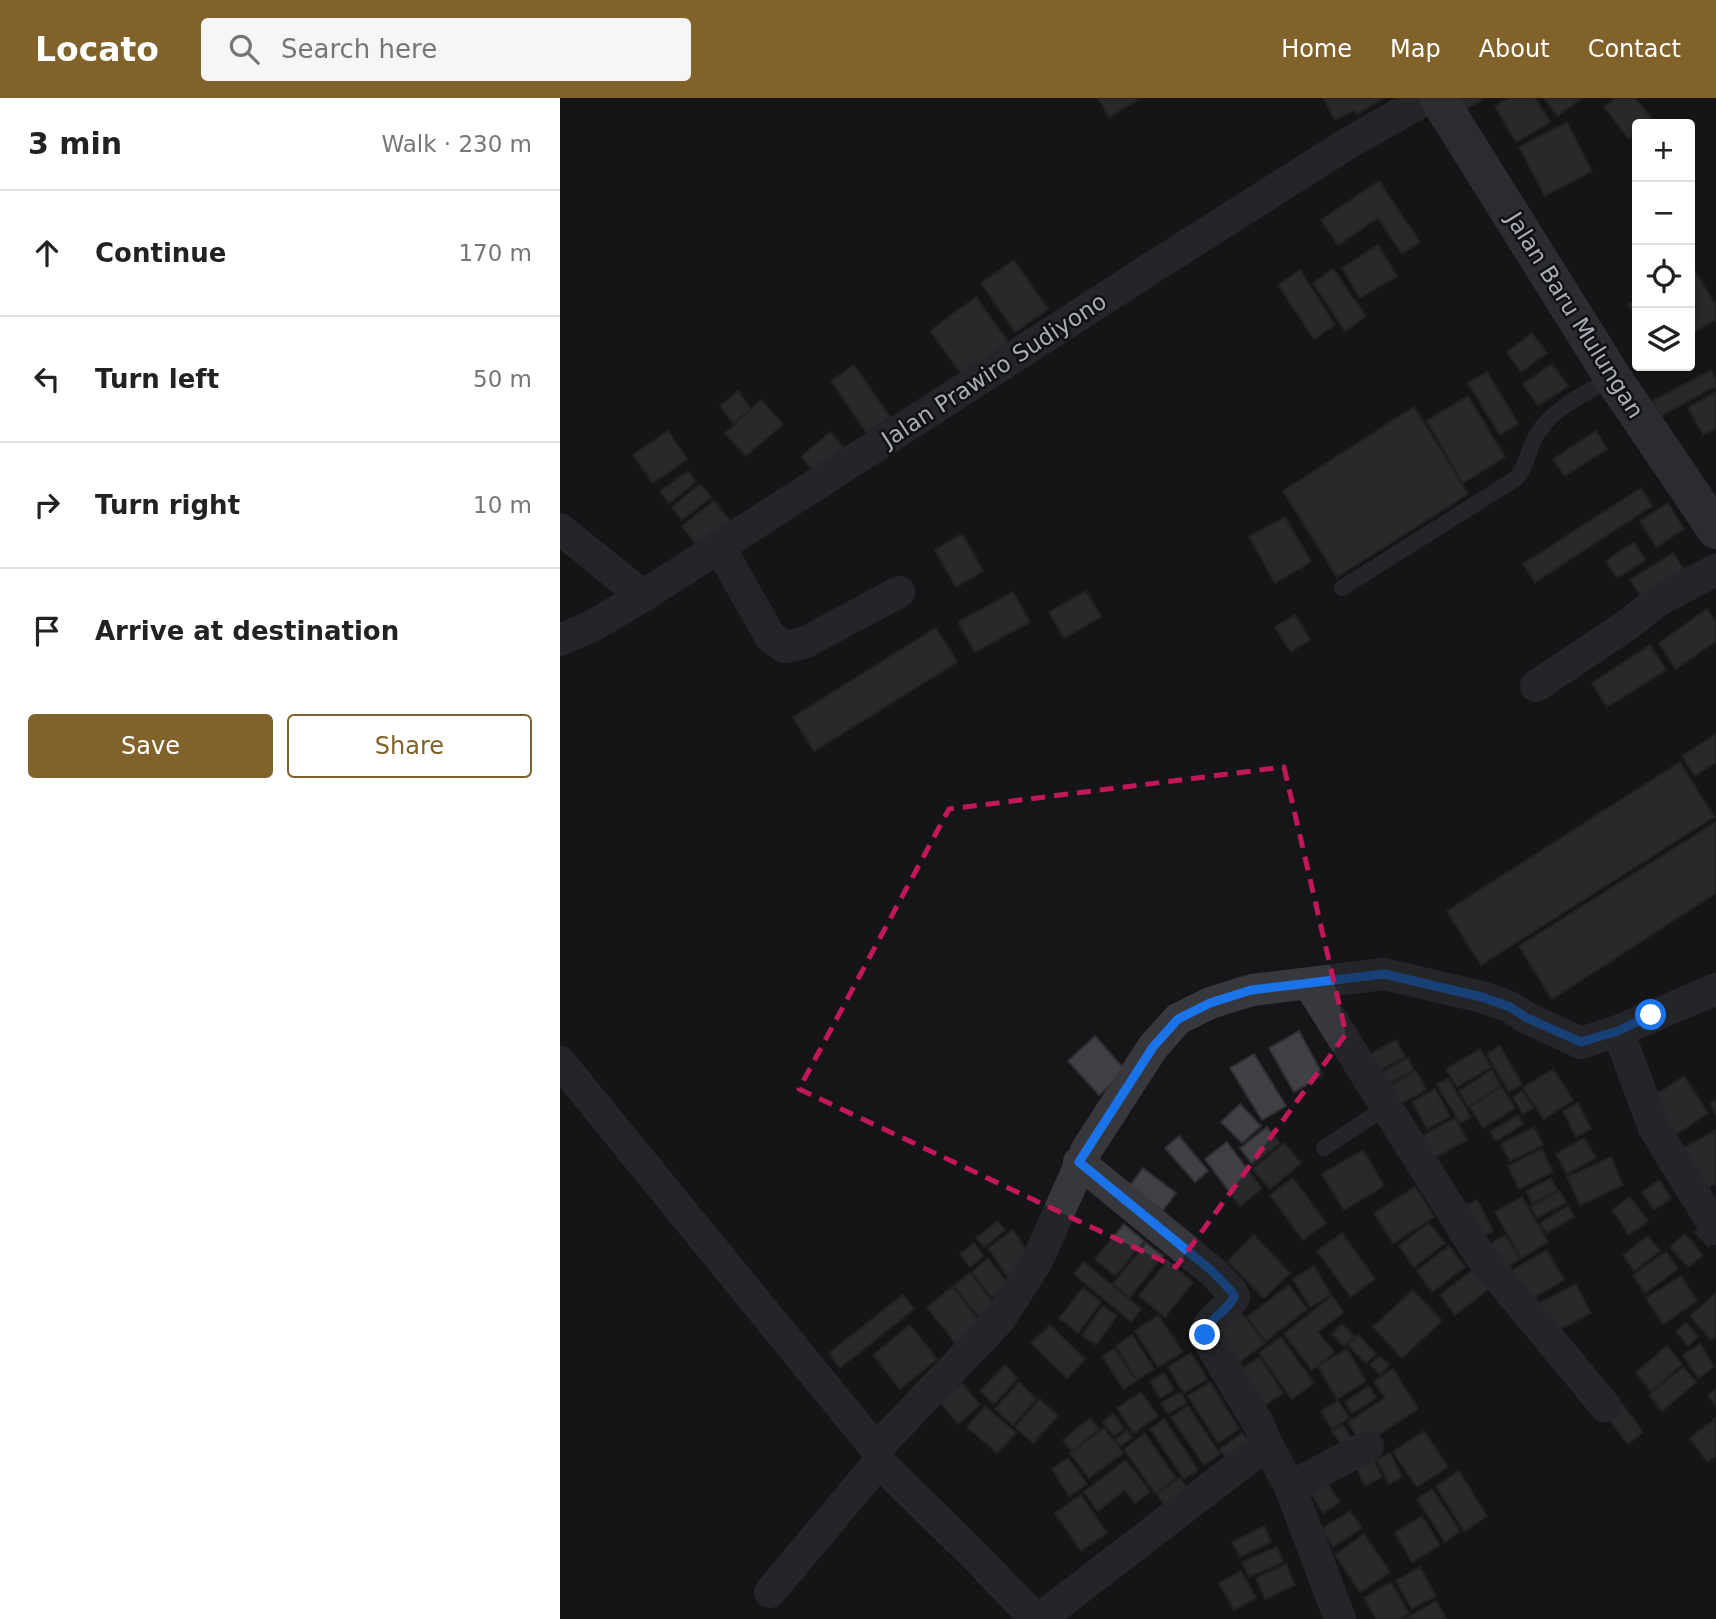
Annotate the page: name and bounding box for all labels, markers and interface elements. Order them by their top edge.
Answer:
search box [201,18,691,81]
text: Locato [35,30,159,69]
icon: search [225,30,263,68]
text: Search here [281,34,437,64]
text: Home [1281,35,1352,63]
text: Map [1390,35,1441,63]
text: About [1479,35,1550,63]
text: Contact [1588,35,1681,63]
map controls [1632,119,1695,371]
button: + [1632,119,1695,182]
text: 3 min [28,126,122,161]
text: Walk · 230 m [381,131,532,157]
button: − [1632,182,1695,245]
street label: Jalan Baru Mulungan [1500,206,1649,423]
icon: ahead [28,234,66,272]
text: Continue [95,238,226,268]
text: 170 m [458,240,532,266]
button: locate [1632,245,1695,308]
street label: Jalan Prawiro Sudiyono [875,288,1111,453]
button: layers [1632,308,1695,371]
icon: left [28,360,66,398]
text: Turn left [95,364,219,394]
text: 50 m [473,366,532,392]
icon: right [28,486,66,524]
text: Turn right [95,490,240,520]
text: 10 m [473,492,532,518]
icon: arrive [28,612,66,650]
text: Arrive at destination [95,616,399,646]
button: Save [28,714,273,778]
button: Share [287,714,532,778]
route start [1635,999,1666,1030]
route end [1189,1319,1220,1350]

